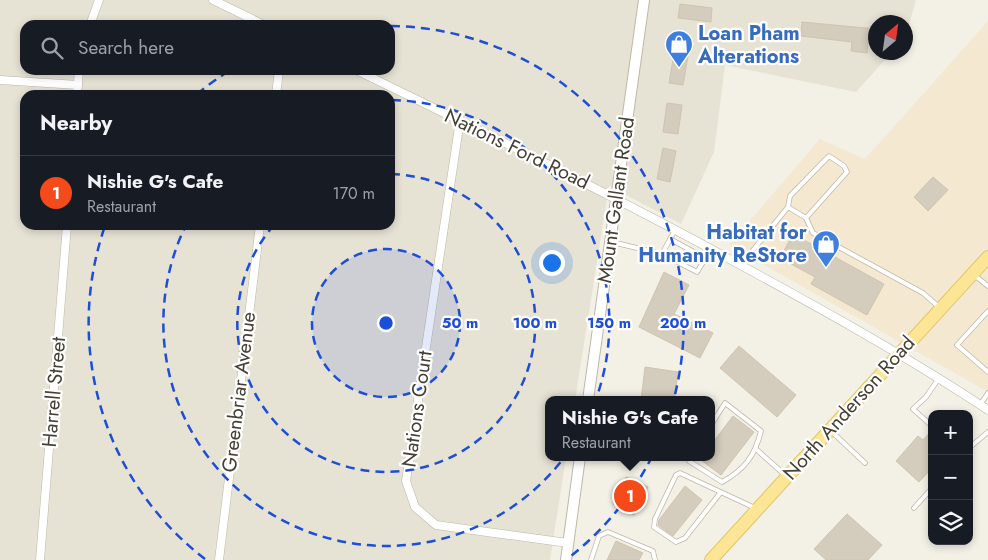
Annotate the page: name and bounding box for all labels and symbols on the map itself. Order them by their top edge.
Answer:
north arrow [868,15,913,60]
place label: Loan Pham Alterations [697,19,800,71]
shop icon: Loan Pham Alterations [664,29,694,68]
street label: Nations Ford Road [439,101,595,197]
street label: Mount Gallant Road [590,115,642,285]
place label: Habitat for Humanity ReStore [638,218,808,270]
shop icon: Habitat for Humanity ReStore [811,229,841,268]
your location [539,250,565,276]
street label: Greenbriar Avenue [215,310,263,474]
text: 50 m [442,312,478,334]
text: 100 m [513,312,557,334]
text: 150 m [587,312,631,334]
text: 200 m [660,312,706,334]
centre of rings [377,314,395,332]
street label: North Anderson Road [776,329,922,487]
street label: Harrell Street [35,335,73,448]
street label: Nations Court [394,349,440,469]
pin: 1 [614,477,646,515]

